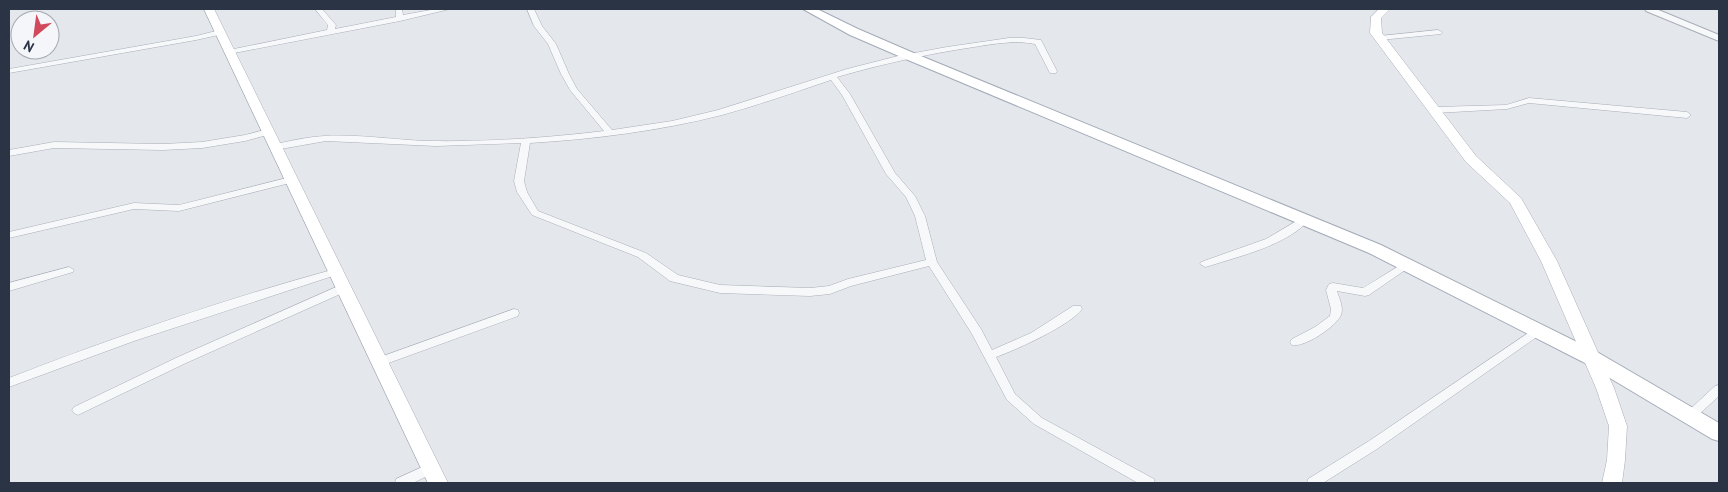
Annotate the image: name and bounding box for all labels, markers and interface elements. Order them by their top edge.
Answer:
north arrow [10,10,60,60]
text: N [20,36,37,56]

